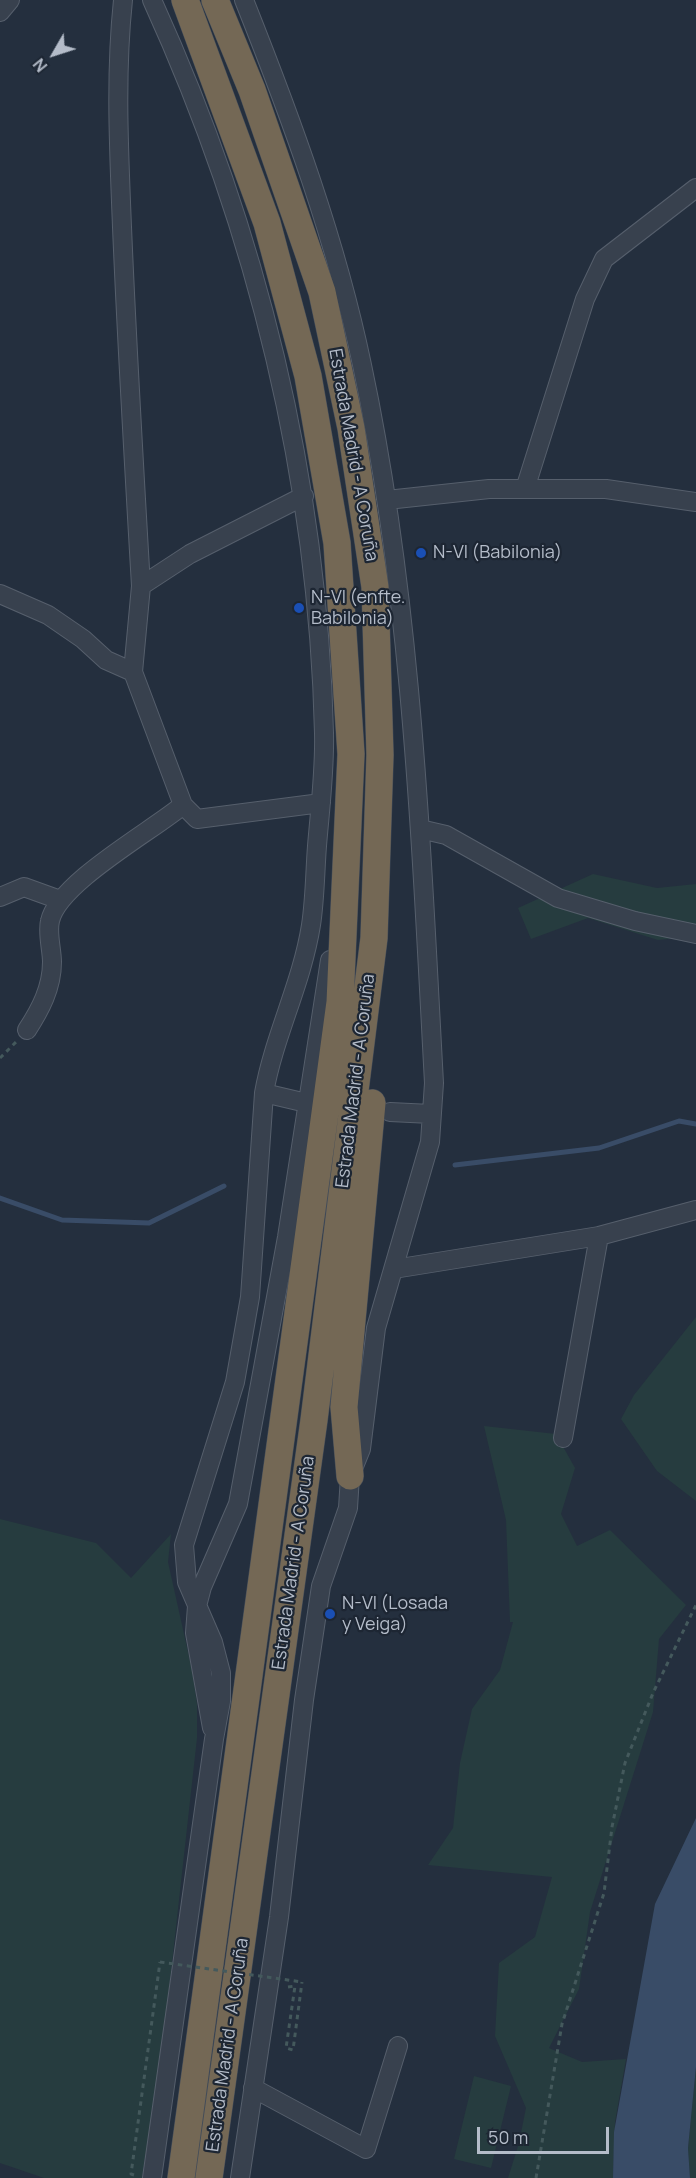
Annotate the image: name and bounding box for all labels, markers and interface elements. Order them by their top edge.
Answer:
north arrow [24,24,84,84]
text: N [28,54,52,77]
street label: Estrada Madrid - A Coruña [324,347,382,563]
place label: N-VI (Babilonia) [433,542,562,564]
marker: N-VI (Babilonia) [414,546,428,560]
place label: N-VI (enfte. Babilonia) [311,587,405,630]
marker: N-VI (enfte. Babilonia) [292,601,306,615]
street label: Estrada Madrid - A Coruña [332,973,380,1189]
street label: Estrada Madrid - A Coruña [268,1455,320,1671]
place label: N-VI (Losada y Veiga) [342,1593,448,1636]
marker: N-VI (Losada y Veiga) [323,1607,337,1621]
street label: Estrada Madrid - A Coruña [202,1937,254,2153]
scale bar [480,2115,612,2153]
text: 50 m [488,2125,528,2149]

